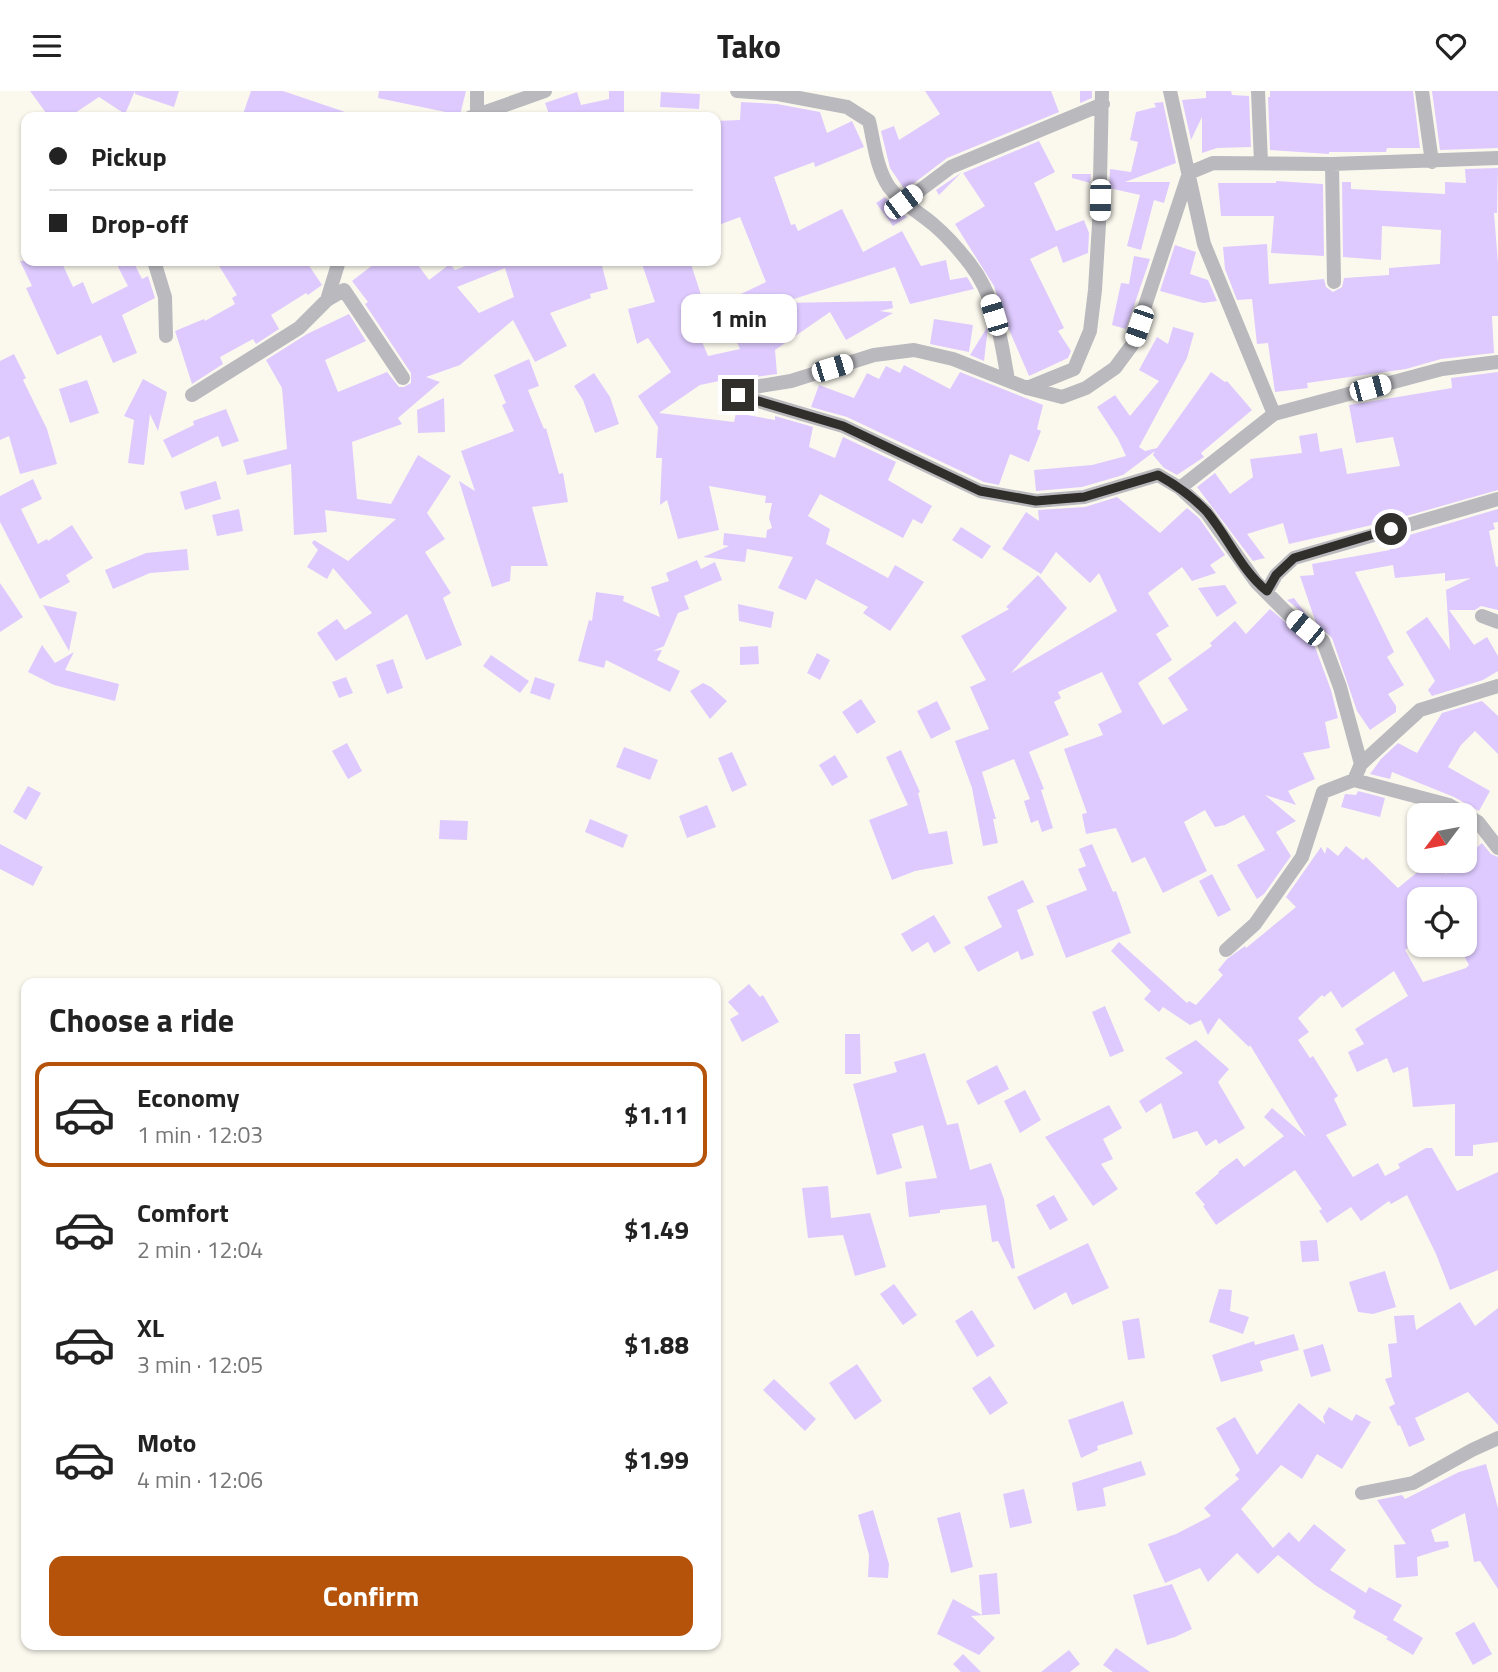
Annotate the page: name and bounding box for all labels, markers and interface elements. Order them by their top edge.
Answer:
text: Tako [717,22,781,70]
icon: menu [28,27,66,65]
icon: heart [1432,27,1470,65]
text: Pickup [91,137,167,176]
car [1090,179,1111,221]
car [880,181,927,223]
text: Drop-off [91,204,188,243]
car [978,292,1011,338]
callout: 1 min [680,293,796,343]
text: 1 min [711,301,767,336]
car [1123,303,1156,349]
car [809,352,856,384]
car [1347,372,1394,404]
route end [722,379,754,411]
route start [1375,513,1407,545]
car [1283,607,1328,649]
north arrow [1407,803,1477,873]
map controls [1407,803,1477,957]
button: locate [1407,887,1477,957]
text: Choose a ride [49,996,234,1044]
text: Economy [137,1078,239,1117]
icon: car [53,1083,116,1146]
text: $1.11 [624,1095,689,1134]
text: 1 min · 12:03 [137,1117,263,1152]
text: Comfort [137,1193,229,1232]
icon: car [53,1198,116,1261]
text: $1.49 [624,1210,689,1249]
text: 2 min · 12:04 [137,1232,263,1267]
text: XL [137,1308,164,1347]
icon: car [53,1313,116,1376]
text: $1.88 [624,1325,689,1364]
text: 3 min · 12:05 [137,1347,263,1382]
text: Moto [137,1423,196,1462]
icon: car [53,1428,116,1491]
text: $1.99 [624,1440,689,1479]
text: 4 min · 12:06 [137,1462,263,1497]
button: Confirm [49,1556,693,1636]

